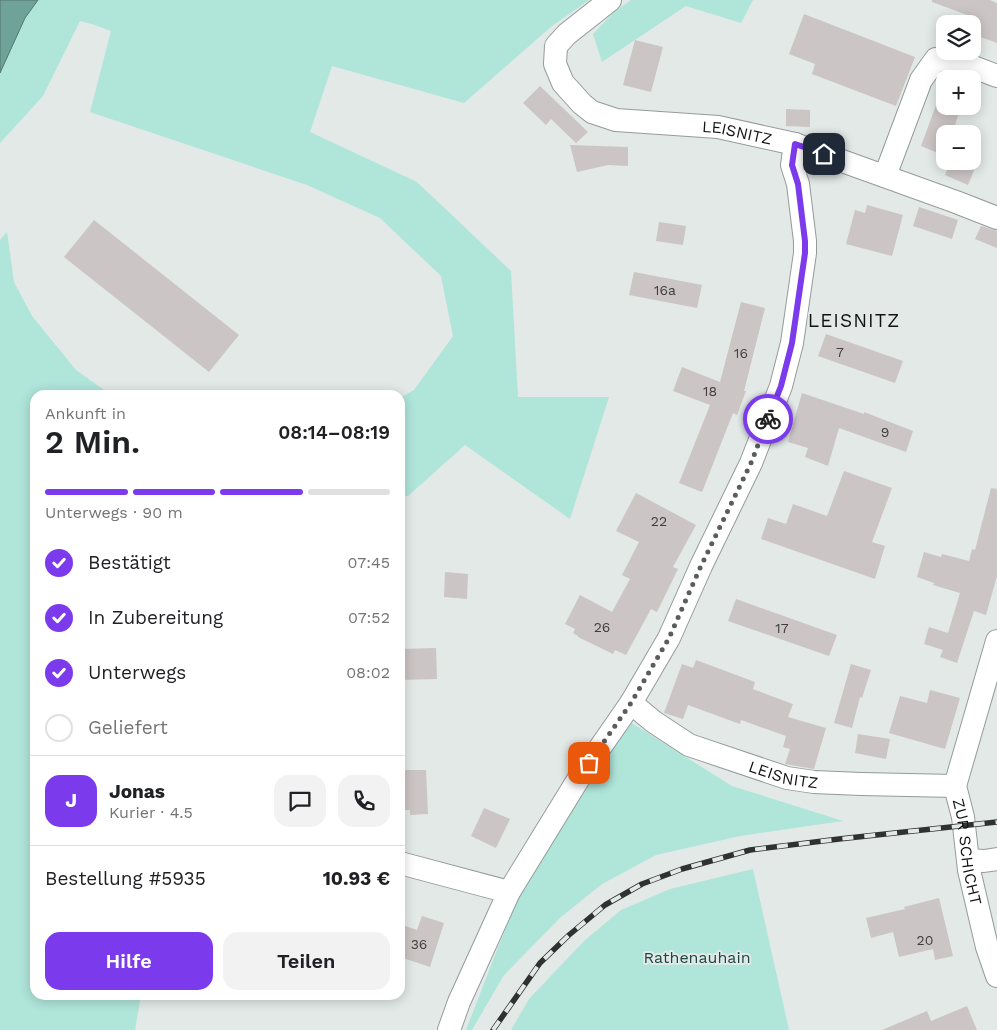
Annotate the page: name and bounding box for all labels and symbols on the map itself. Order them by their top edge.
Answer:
street label: LEISNITZ [701,116,774,148]
pin [803,133,845,175]
house number: 16a [654,282,676,298]
district label: LEISNITZ [808,309,900,332]
house number: 7 [836,344,844,360]
house number: 16 [734,345,748,361]
house number: 18 [703,383,717,399]
courier [743,394,793,444]
house number: 9 [881,424,889,440]
house number: 22 [651,513,667,529]
house number: 26 [594,619,610,635]
house number: 17 [775,620,789,636]
pin [568,742,610,784]
street label: LEISNITZ [746,756,819,792]
street label: ZUR SCHICHT [949,796,986,907]
house number: 20 [917,932,933,948]
house number: 36 [411,936,427,952]
park label: Rathenauhain [643,948,751,967]

